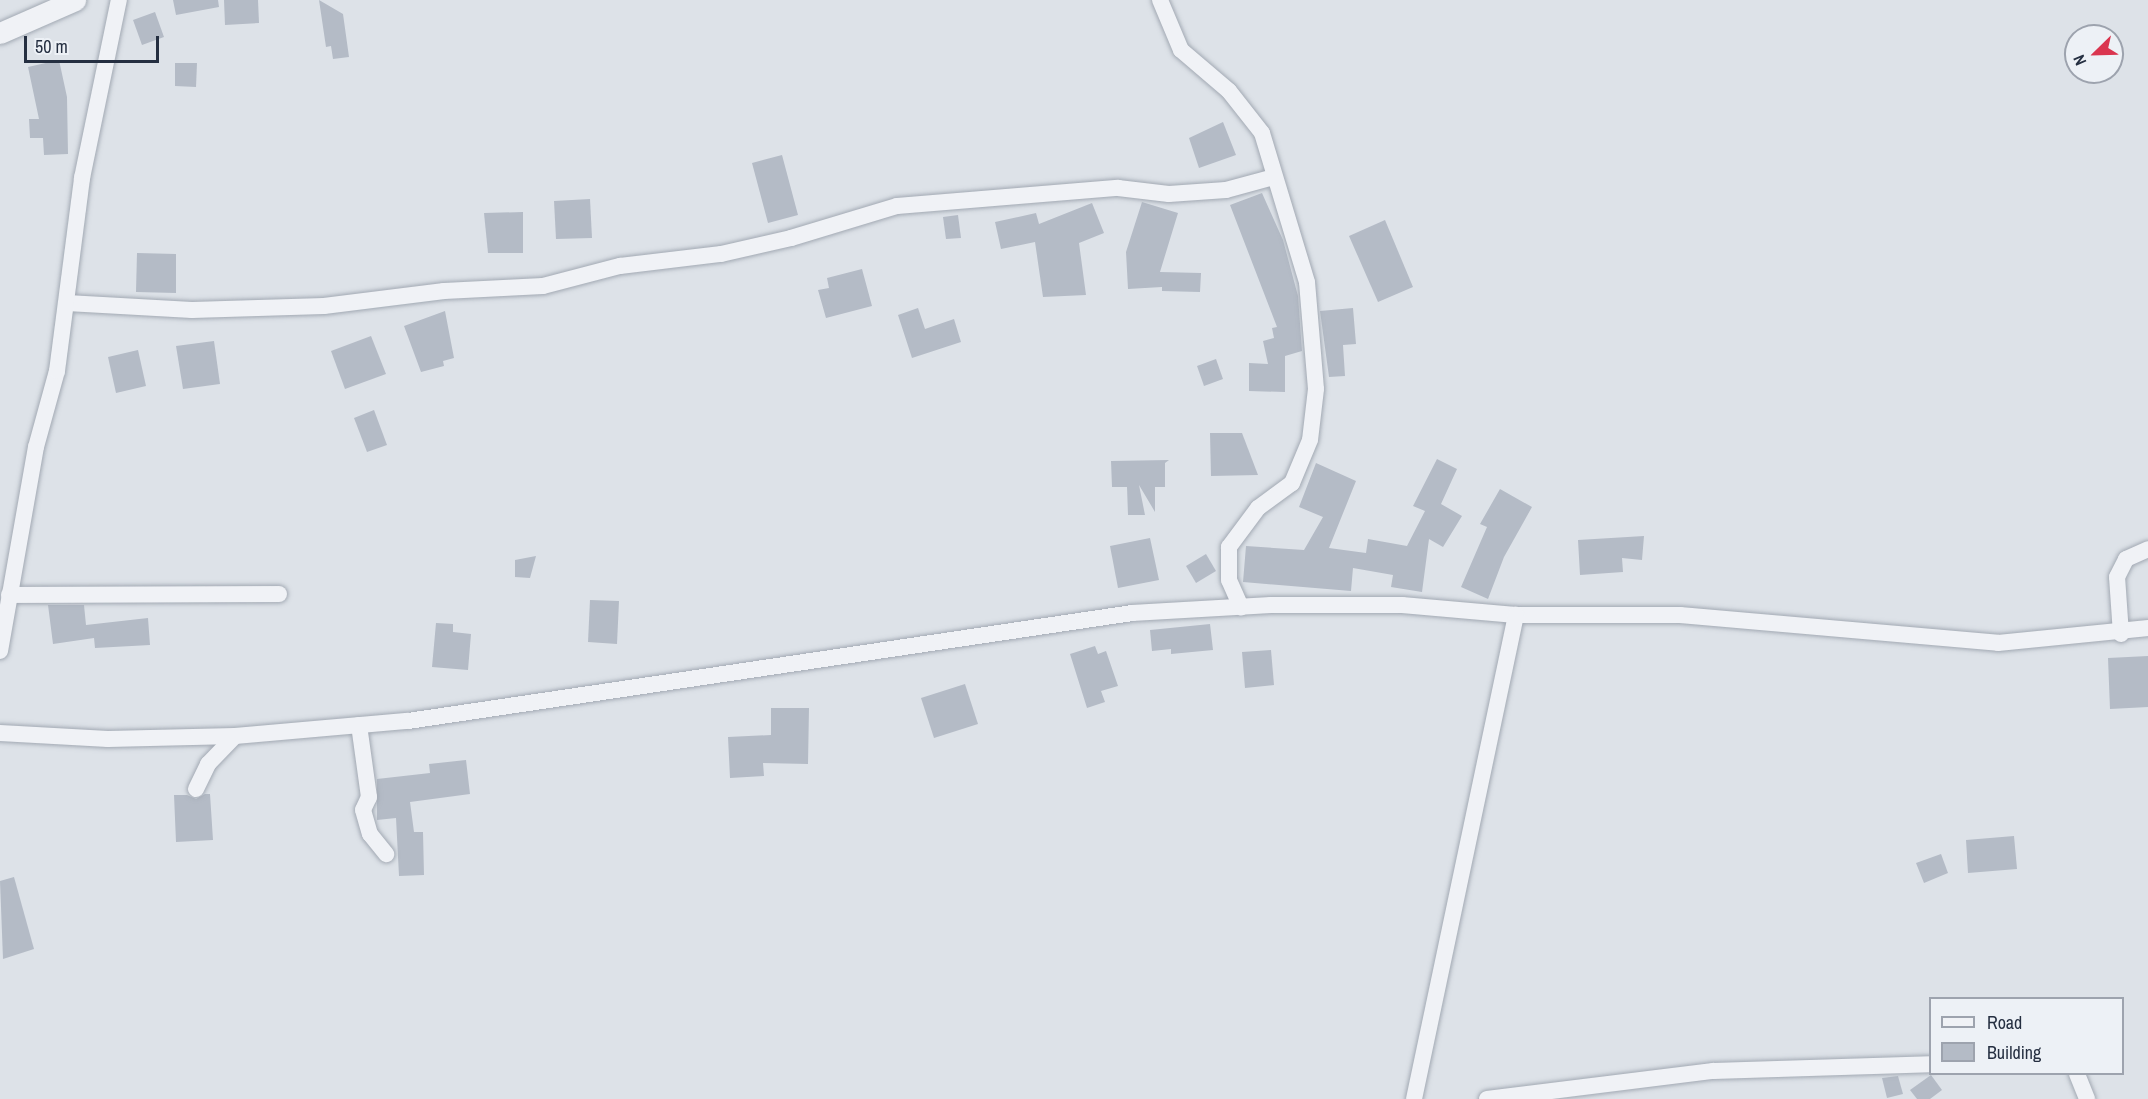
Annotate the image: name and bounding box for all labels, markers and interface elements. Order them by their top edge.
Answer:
scale bar [27,24,162,62]
north arrow [2064,24,2124,84]
text: 50 m [35,34,68,59]
text: N [2067,52,2091,69]
legend [1929,997,2124,1075]
text: Road [1987,1010,2022,1035]
text: Building [1987,1040,2041,1065]

